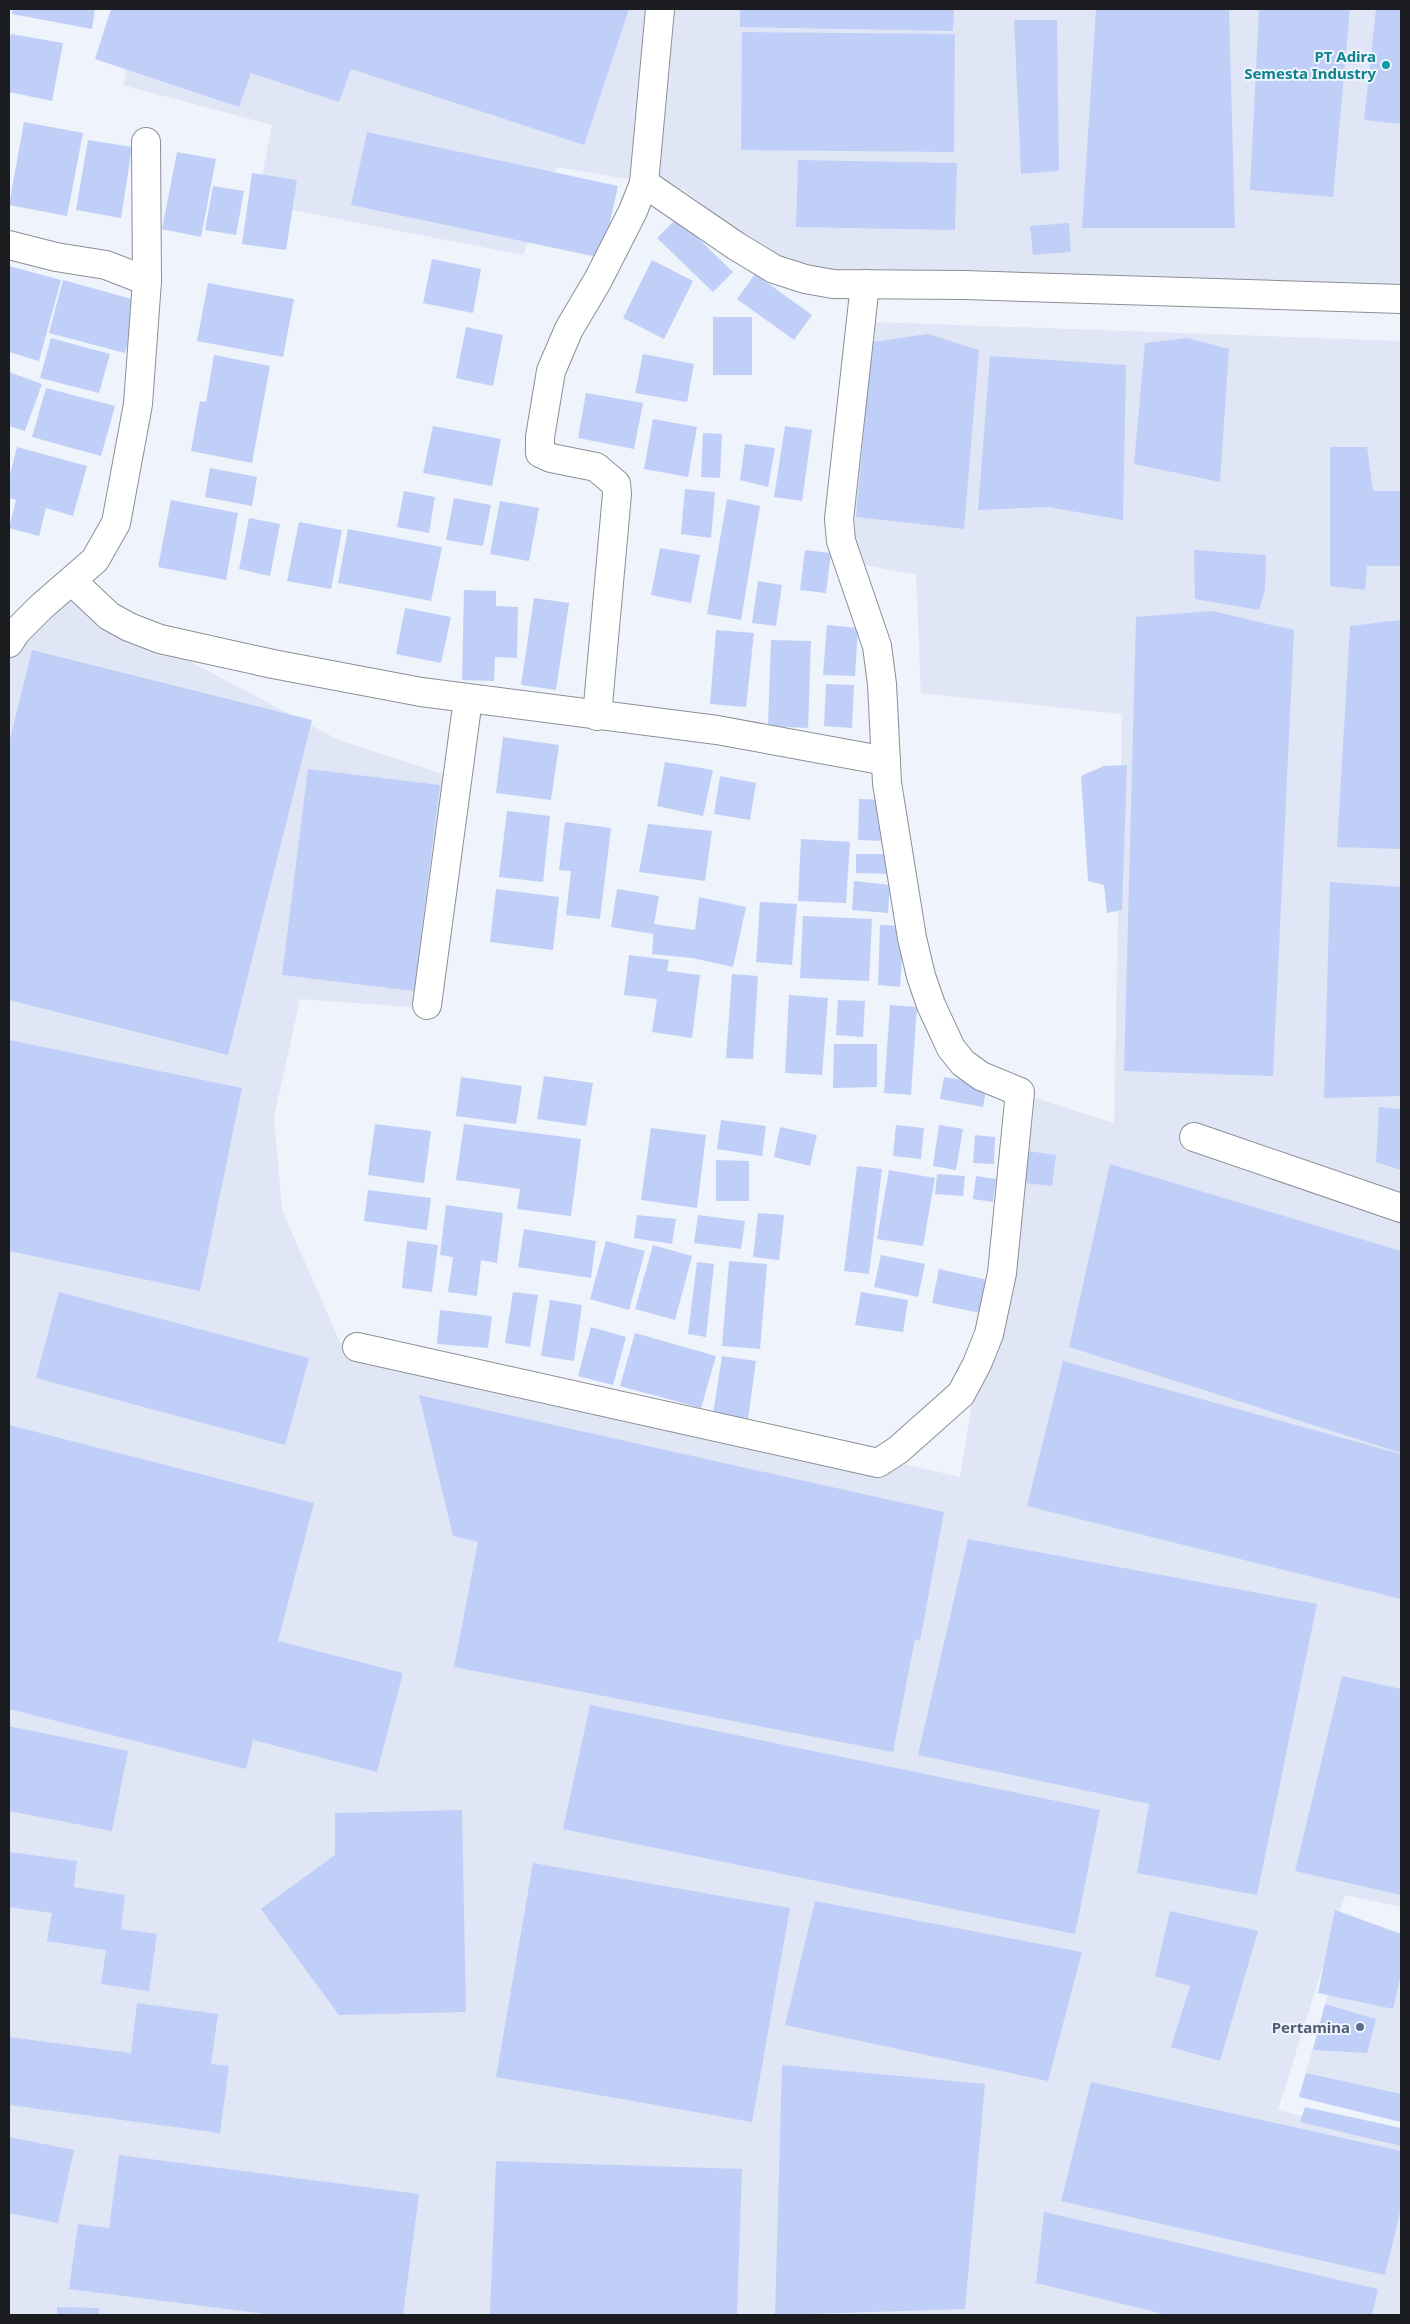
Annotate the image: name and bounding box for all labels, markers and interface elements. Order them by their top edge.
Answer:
place label: PT Adira Semesta Industry [1244,46,1376,83]
marker: PT Adira Semesta Industry [1380,59,1392,71]
place label: Pertamina [1272,2017,1350,2037]
marker: Pertamina [1354,2021,1366,2033]

